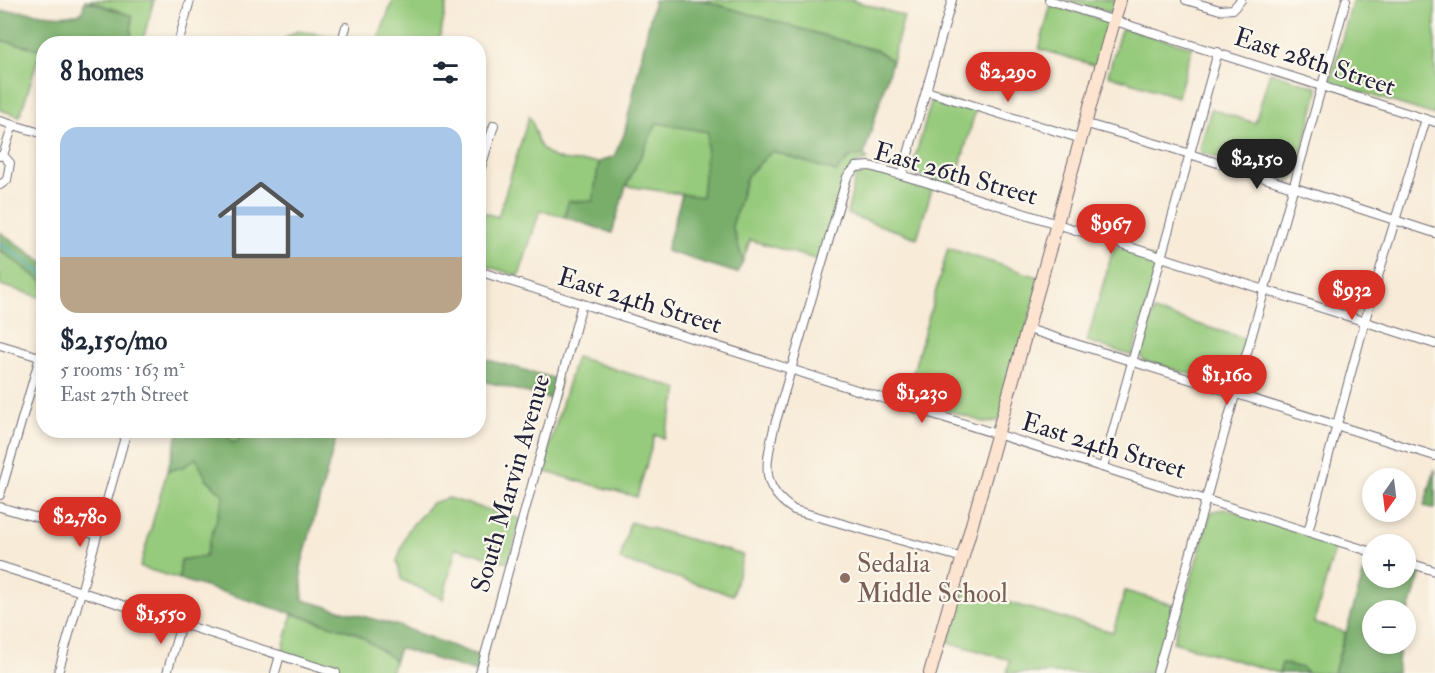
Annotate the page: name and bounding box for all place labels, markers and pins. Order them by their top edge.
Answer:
pin: $2,290 [959,52,1057,103]
pin: $2,150 [1208,139,1306,190]
pin: $967 [1075,204,1147,255]
pin: $932 [1316,270,1388,321]
pin: $1,160 [1178,355,1276,406]
pin: $1,230 [873,373,971,424]
pin: $2,780 [31,497,129,548]
place label: Sedalia Middle School [857,548,1008,610]
marker: Sedalia Middle School [838,571,852,585]
pin: $1,550 [112,594,210,645]

